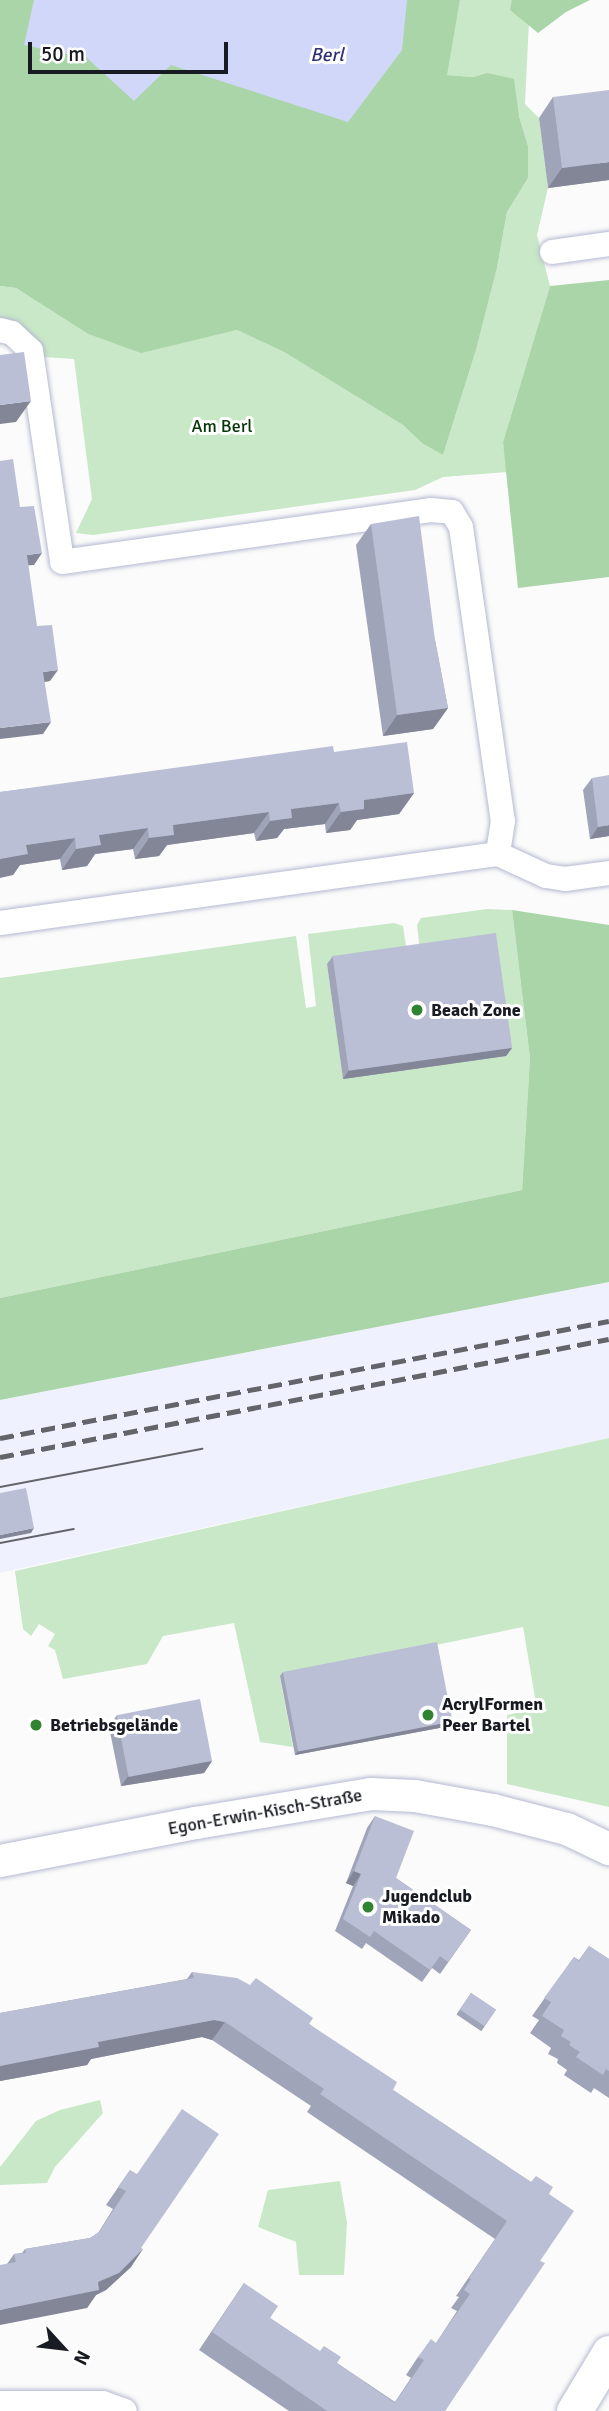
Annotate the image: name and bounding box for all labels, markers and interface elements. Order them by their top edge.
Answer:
scale bar [32,28,231,72]
text: 50 m [41,41,85,67]
water label: Berl [310,45,344,67]
park label: Am Berl [191,415,253,437]
place label: Beach Zone [431,999,521,1021]
marker: Beach Zone [409,1002,425,1018]
place label: AcrylFormen Peer Bartel [442,1694,543,1736]
marker: AcrylFormen Peer Bartel [420,1707,436,1723]
place label: Betriebsgelände [50,1714,178,1736]
marker: Betriebsgelände [28,1717,44,1733]
street label: Egon-Erwin-Kisch-Straße [166,1784,364,1840]
place label: Jugendclub Mikado [382,1886,472,1928]
marker: Jugendclub Mikado [360,1899,376,1915]
north arrow [28,2313,98,2383]
text: N [68,2346,95,2369]

